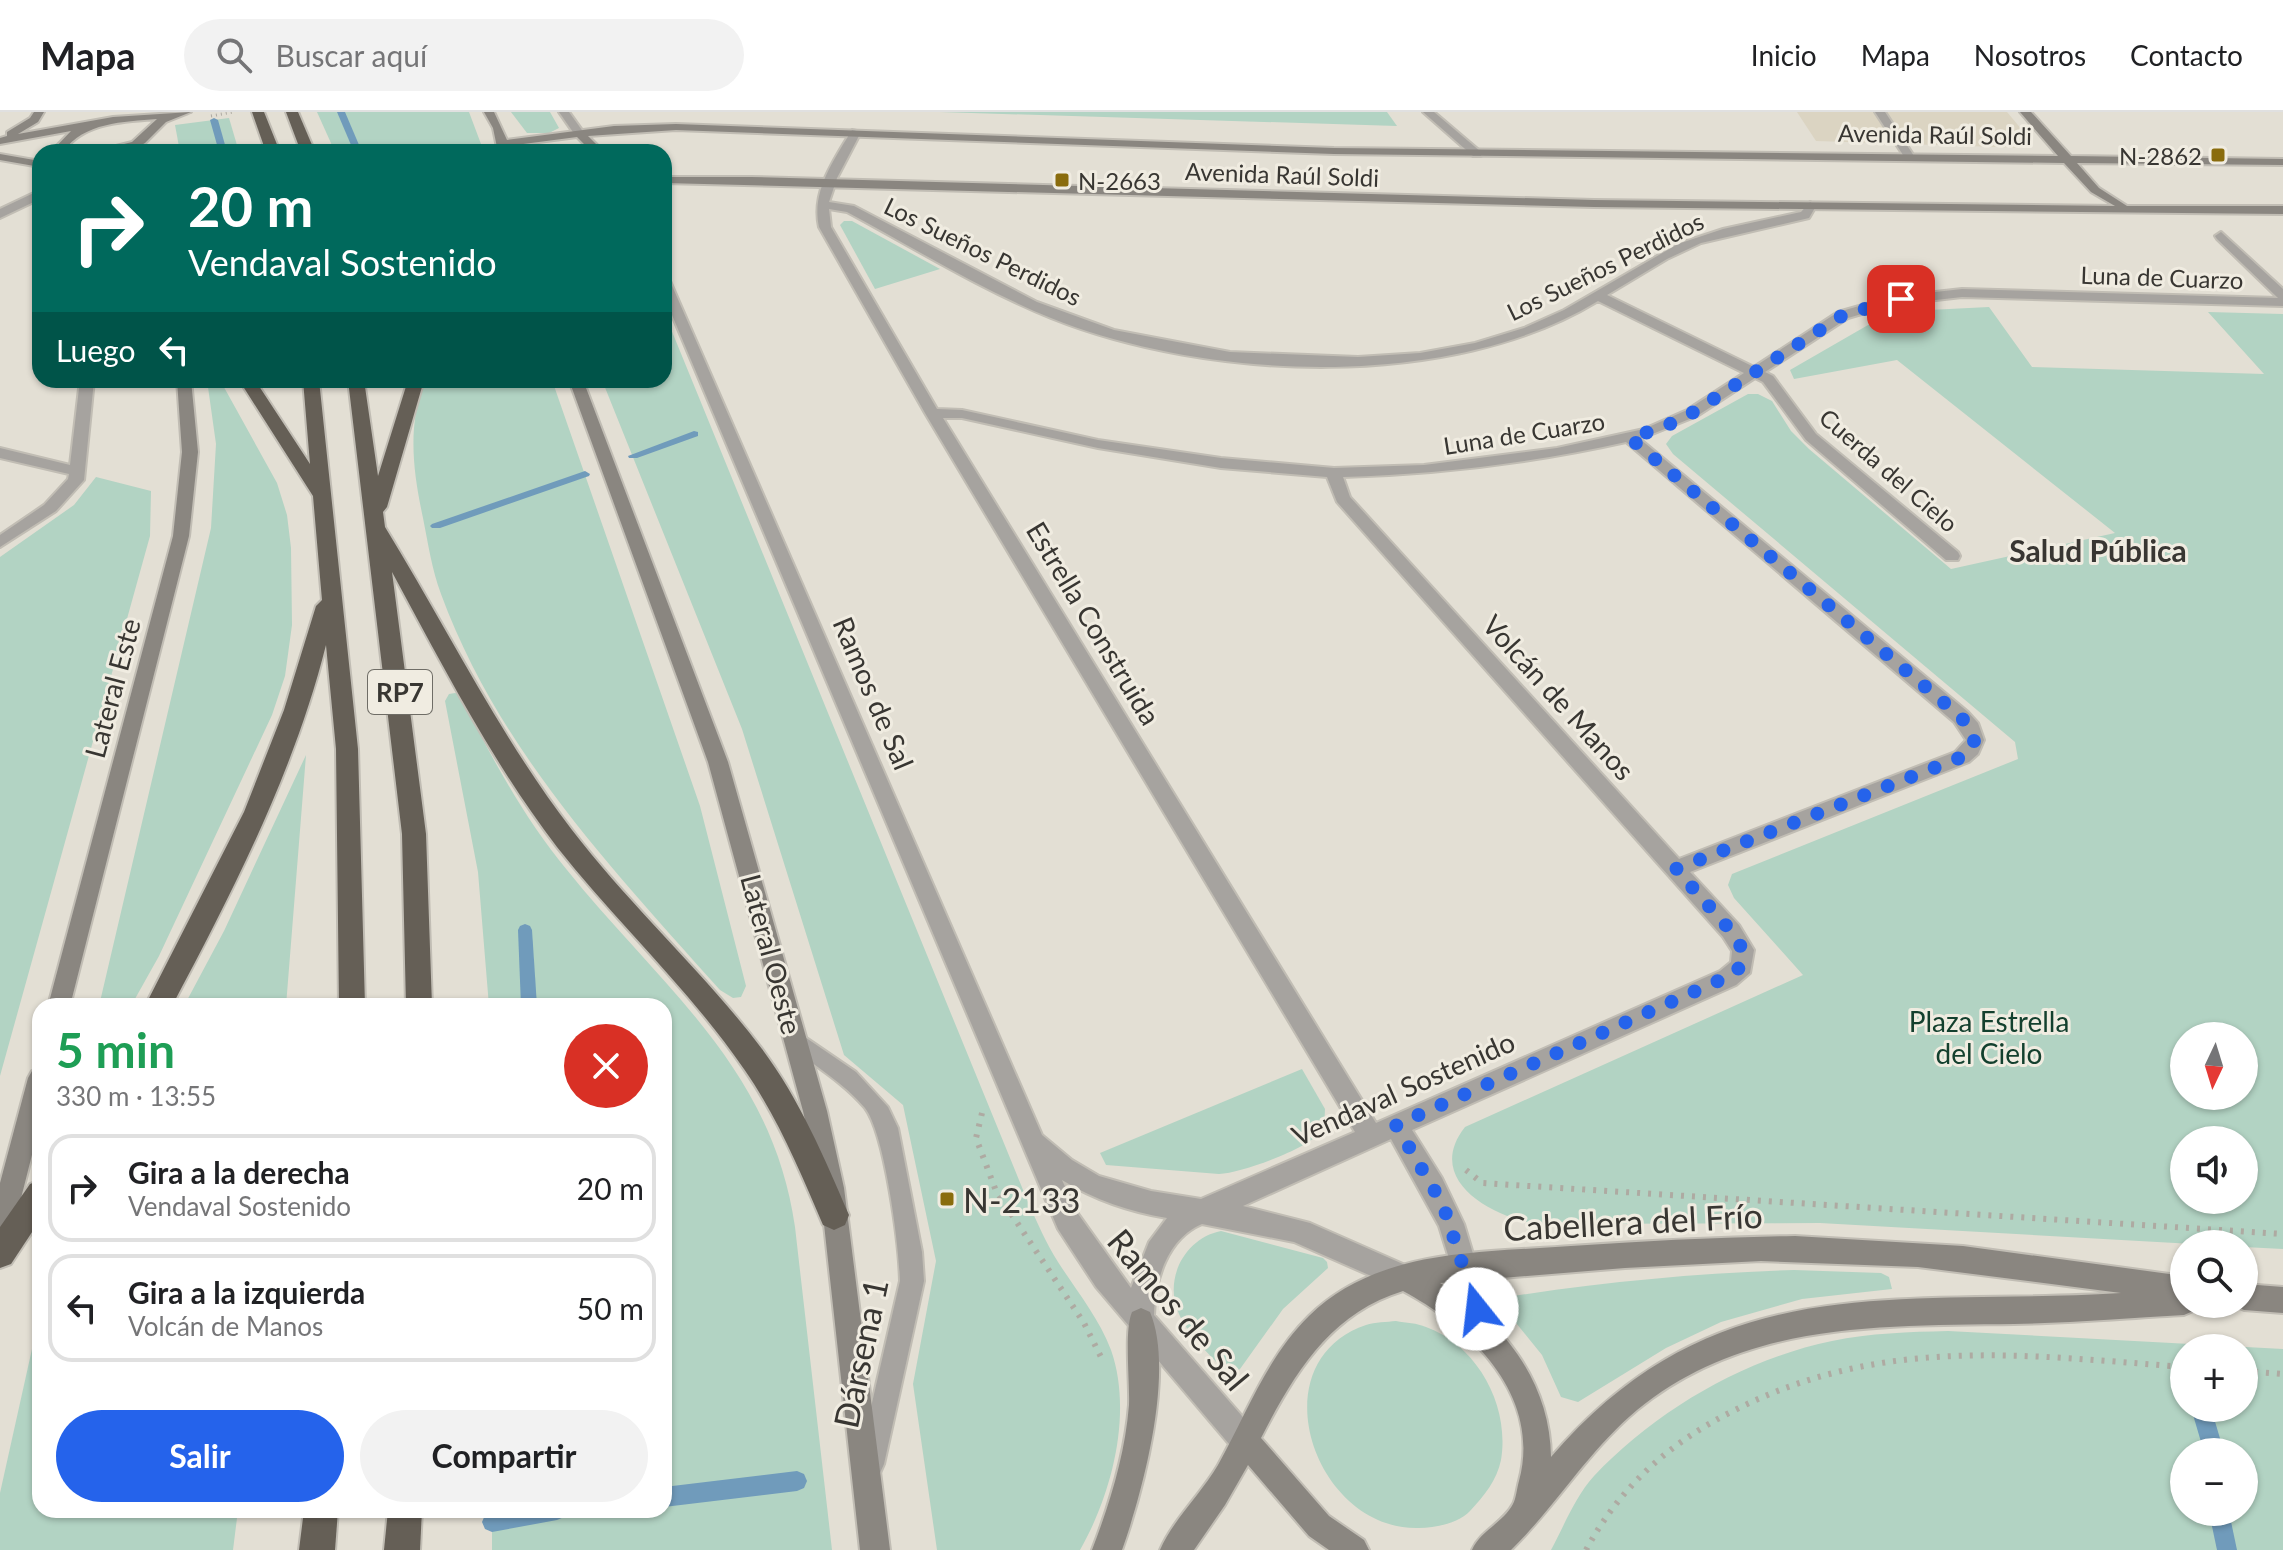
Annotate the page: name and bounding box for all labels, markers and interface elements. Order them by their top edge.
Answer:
search box [184,19,744,91]
text: Mapa [40,32,136,78]
icon: search [212,33,256,77]
text: Buscar aquí [276,37,427,73]
text: Inicio [1751,38,1817,72]
text: Mapa [1861,38,1930,72]
text: Nosotros [1974,38,2086,72]
text: Contacto [2130,38,2243,72]
street label: Avenida Raúl Soldi [1838,118,2032,150]
place label: N-2862 [2119,141,2202,170]
marker: N-2862 [2209,146,2227,164]
street label: Avenida Raúl Soldi [1185,156,1379,192]
place label: N-2663 [1078,166,1161,195]
marker: N-2663 [1053,171,1071,189]
text: 20 m [188,172,313,239]
icon: right [56,176,160,280]
street label: Los Sueños Perdidos [880,191,1086,311]
street label: Los Sueños Perdidos [1502,206,1708,326]
text: Vendaval Sostenido [188,240,497,284]
street label: Luna de Cuarzo [2080,260,2244,294]
pin [1867,265,1935,333]
icon: arrive [1879,277,1923,321]
icon: left [152,328,196,372]
text: Luego [56,332,136,368]
street label: Cuerda del Cielo [1814,402,1964,538]
street label: Luna de Cuarzo [1441,406,1607,460]
street label: Estrella Construida [1020,515,1168,731]
district label: Salud Pública [2009,532,2187,568]
street label: Volcán de Manos [1476,608,1642,786]
street label: Ramos de Sal [827,612,921,774]
street label: Lateral Este [77,614,147,762]
road number: RP7 [368,670,432,714]
street label: Lateral Oeste [734,870,810,1038]
park label: Plaza Estrella del Cielo [1909,1004,2069,1070]
text: 5 min [56,1021,175,1078]
north arrow [2170,1022,2258,1110]
map controls [2170,1022,2258,1526]
button: close [564,1024,648,1108]
street label: Vendaval Sostenido [1286,1024,1520,1152]
text: 330 m · 13:55 [56,1080,216,1112]
button: sound [2170,1126,2258,1214]
text: Gira a la derecha [128,1154,350,1190]
icon: right [60,1166,104,1210]
text: 20 m [577,1170,644,1206]
place label: N-2133 [963,1179,1080,1220]
text: Vendaval Sostenido [128,1190,351,1222]
marker: N-2133 [938,1190,956,1208]
street label: Cabellera del Frío [1502,1194,1764,1248]
street label: Ramos de Sal [1100,1220,1258,1398]
button: search [2170,1230,2258,1318]
position arrow [1435,1267,1519,1351]
text: Gira a la izquierda [128,1274,365,1310]
street label: Dársena 1 [824,1275,896,1431]
icon: left [60,1286,104,1330]
text: 50 m [577,1290,644,1326]
text: Volcán de Manos [128,1310,323,1342]
button: + [2170,1334,2258,1422]
button: Salir [56,1410,344,1502]
button: Compartir [360,1410,648,1502]
button: − [2170,1438,2258,1526]

